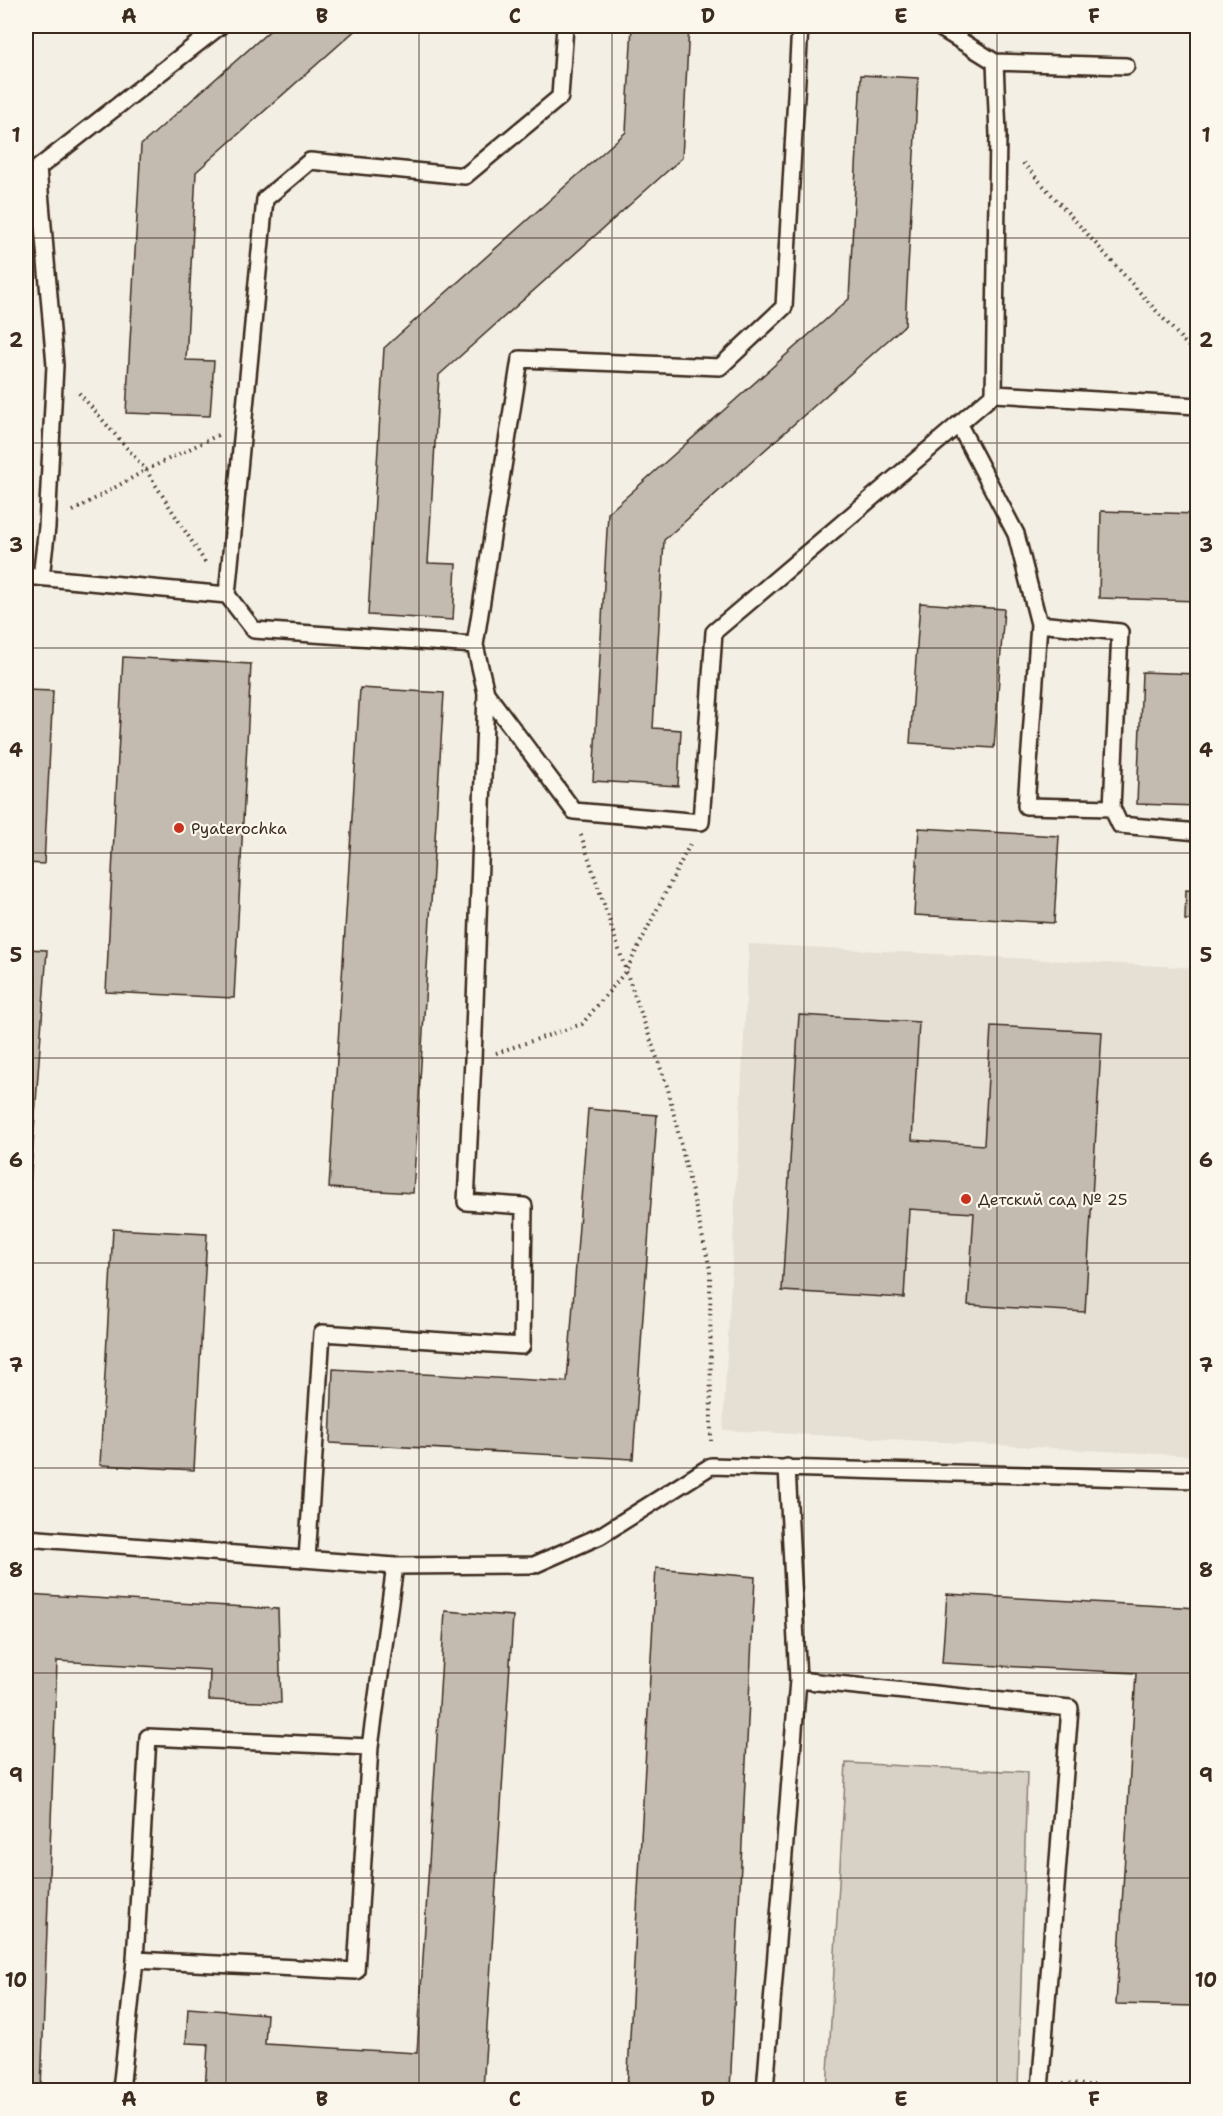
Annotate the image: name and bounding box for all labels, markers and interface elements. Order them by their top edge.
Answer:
text: A [121,3,137,29]
text: B [316,3,328,29]
text: C [509,3,521,29]
text: D [701,3,715,29]
text: E [894,3,908,29]
text: F [1088,3,1100,29]
text: 1 [11,122,21,148]
text: 1 [1201,122,1211,148]
text: 2 [9,327,23,353]
text: 2 [1199,327,1213,353]
text: 3 [9,532,23,558]
text: 3 [1199,532,1213,558]
text: 4 [9,737,23,763]
text: 4 [1199,737,1213,763]
place label: Pyaterochka [191,818,287,839]
marker: Pyaterochka [172,821,186,835]
text: 5 [10,942,22,968]
text: 5 [1200,942,1212,968]
text: 6 [9,1147,23,1173]
text: 6 [1199,1147,1213,1173]
place label: Детский сад № 25 [978,1189,1128,1210]
marker: Детский сад № 25 [959,1192,973,1206]
text: 7 [9,1352,23,1378]
text: 7 [1199,1352,1213,1378]
text: 8 [9,1557,23,1583]
text: 8 [1199,1557,1213,1583]
text: 9 [9,1762,23,1788]
text: 9 [1199,1762,1213,1788]
text: 10 [5,1967,27,1993]
text: 10 [1195,1967,1217,1993]
text: A [121,2086,137,2112]
text: B [316,2086,328,2112]
text: C [509,2086,521,2112]
text: D [701,2086,715,2112]
text: E [894,2086,908,2112]
text: F [1088,2086,1100,2112]

